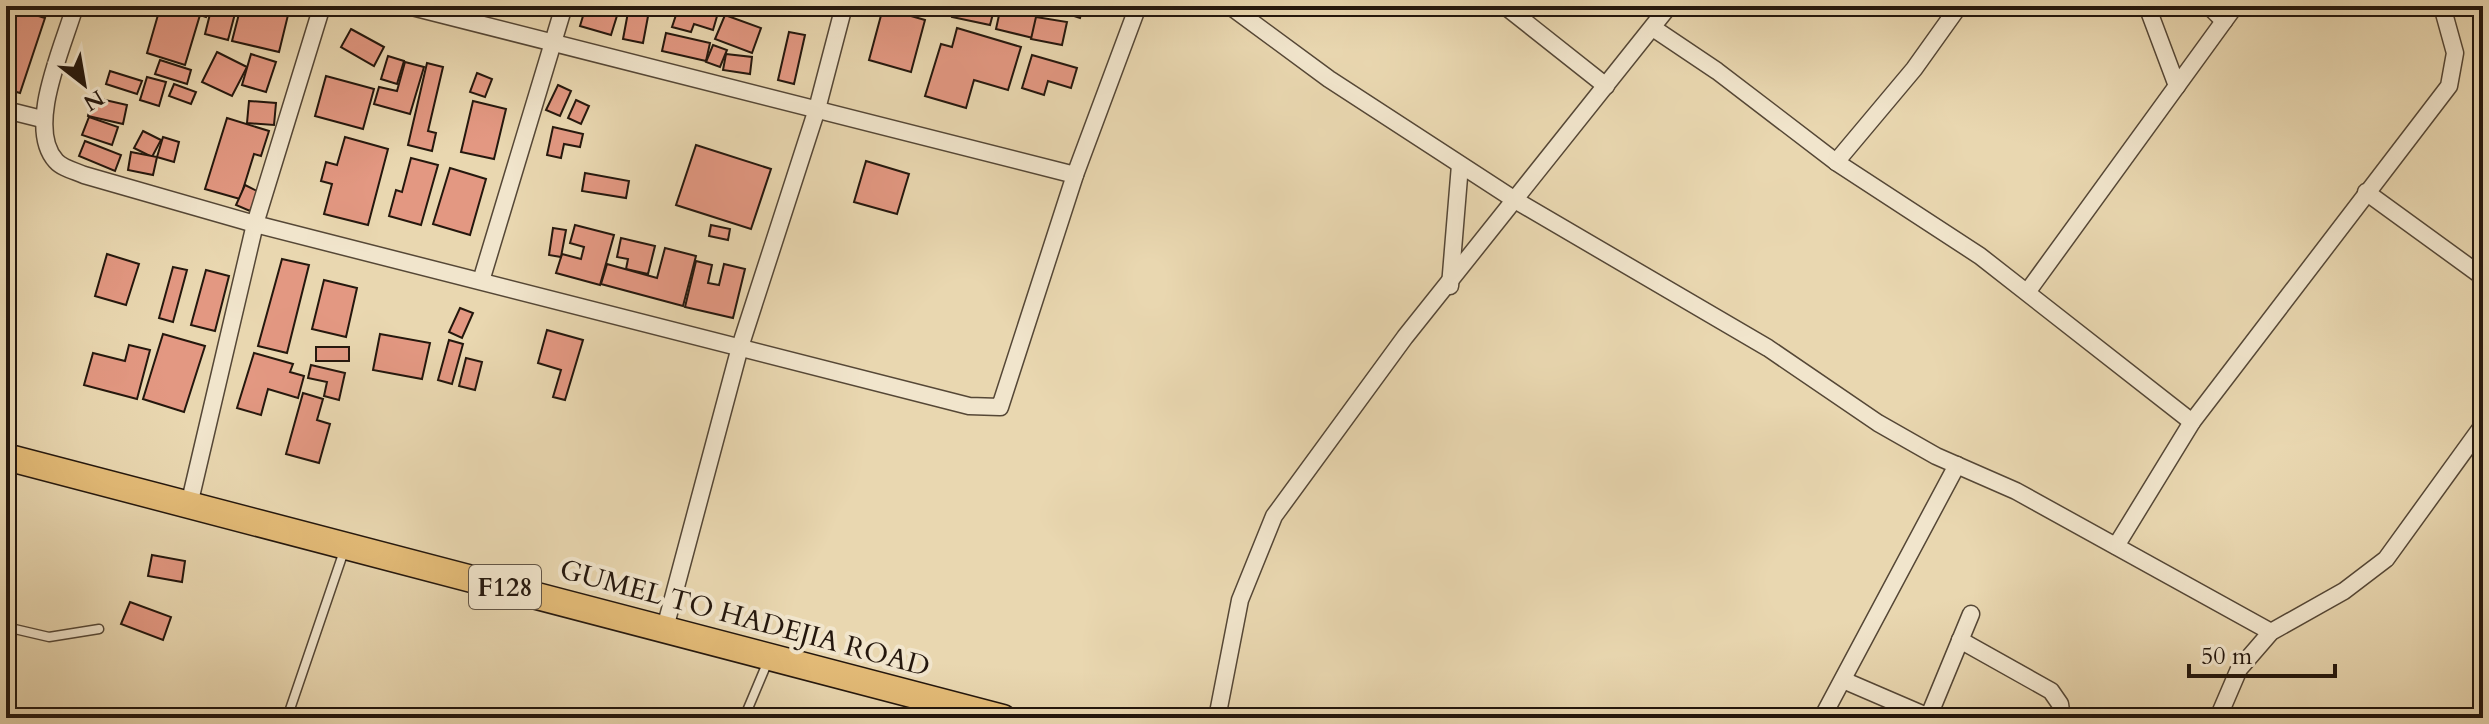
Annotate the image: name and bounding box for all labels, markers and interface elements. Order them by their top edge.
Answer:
north arrow [44,44,124,124]
text: N [78,83,110,118]
street label: GUMEL TO HADEJIA ROAD [556,550,934,686]
road number: F128 [469,565,541,609]
scale bar [2189,628,2335,678]
text: 50 m [2201,640,2253,673]

